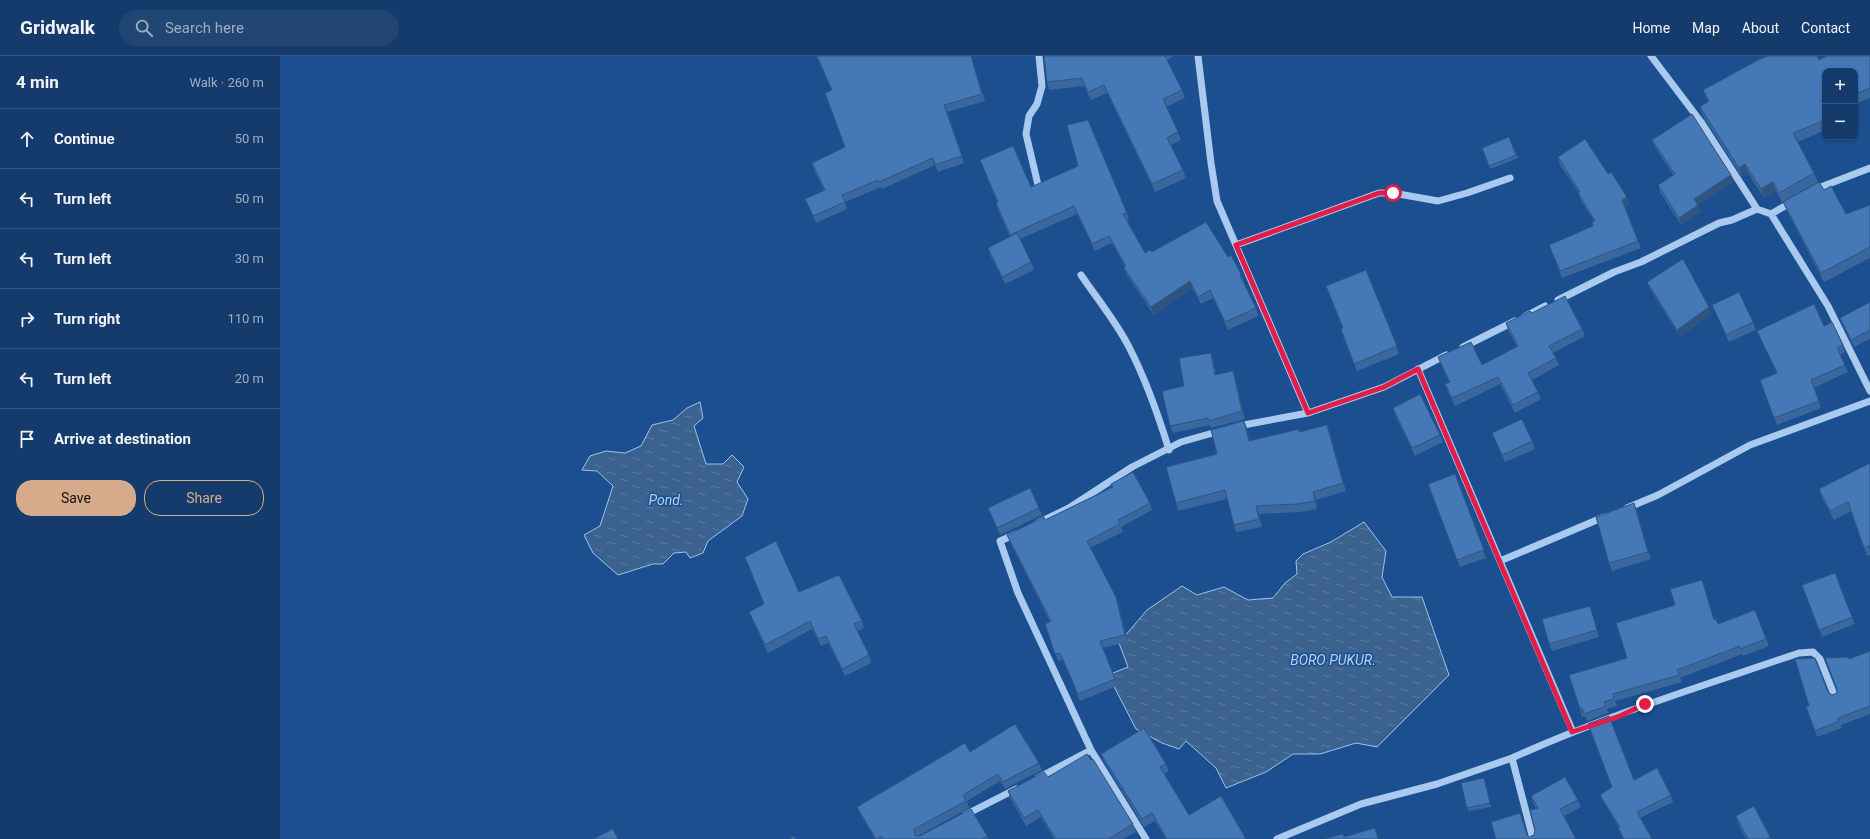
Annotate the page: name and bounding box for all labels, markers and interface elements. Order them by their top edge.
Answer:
search box [119,10,399,46]
text: Gridwalk [20,16,95,39]
icon: search [133,17,155,39]
text: Search here [165,19,244,37]
text: Home [1632,20,1670,36]
text: Map [1692,20,1720,36]
text: About [1742,20,1779,36]
text: Contact [1801,20,1850,36]
map controls [1822,68,1858,140]
button: + [1822,68,1858,104]
text: 4 min [16,72,59,92]
text: Walk · 260 m [189,75,264,90]
button: − [1822,104,1858,140]
icon: ahead [16,128,38,150]
text: Continue [54,130,115,148]
text: 50 m [235,131,264,146]
route start [1384,184,1402,202]
icon: left [16,188,38,210]
text: Turn left [54,190,111,208]
text: 50 m [235,191,264,206]
icon: left [16,248,38,270]
text: Turn left [54,250,111,268]
text: 30 m [235,251,264,266]
icon: right [16,308,38,330]
text: Turn right [54,310,120,328]
text: 110 m [227,311,264,326]
icon: left [16,368,38,390]
text: Turn left [54,370,111,388]
text: 20 m [235,371,264,386]
icon: arrive [16,428,38,450]
text: Arrive at destination [54,430,191,448]
button: Save [16,480,136,516]
button: Share [144,480,264,516]
water label: Pond. [649,492,683,508]
water label: BORO PUKUR. [1290,652,1376,668]
route end [1636,695,1654,713]

